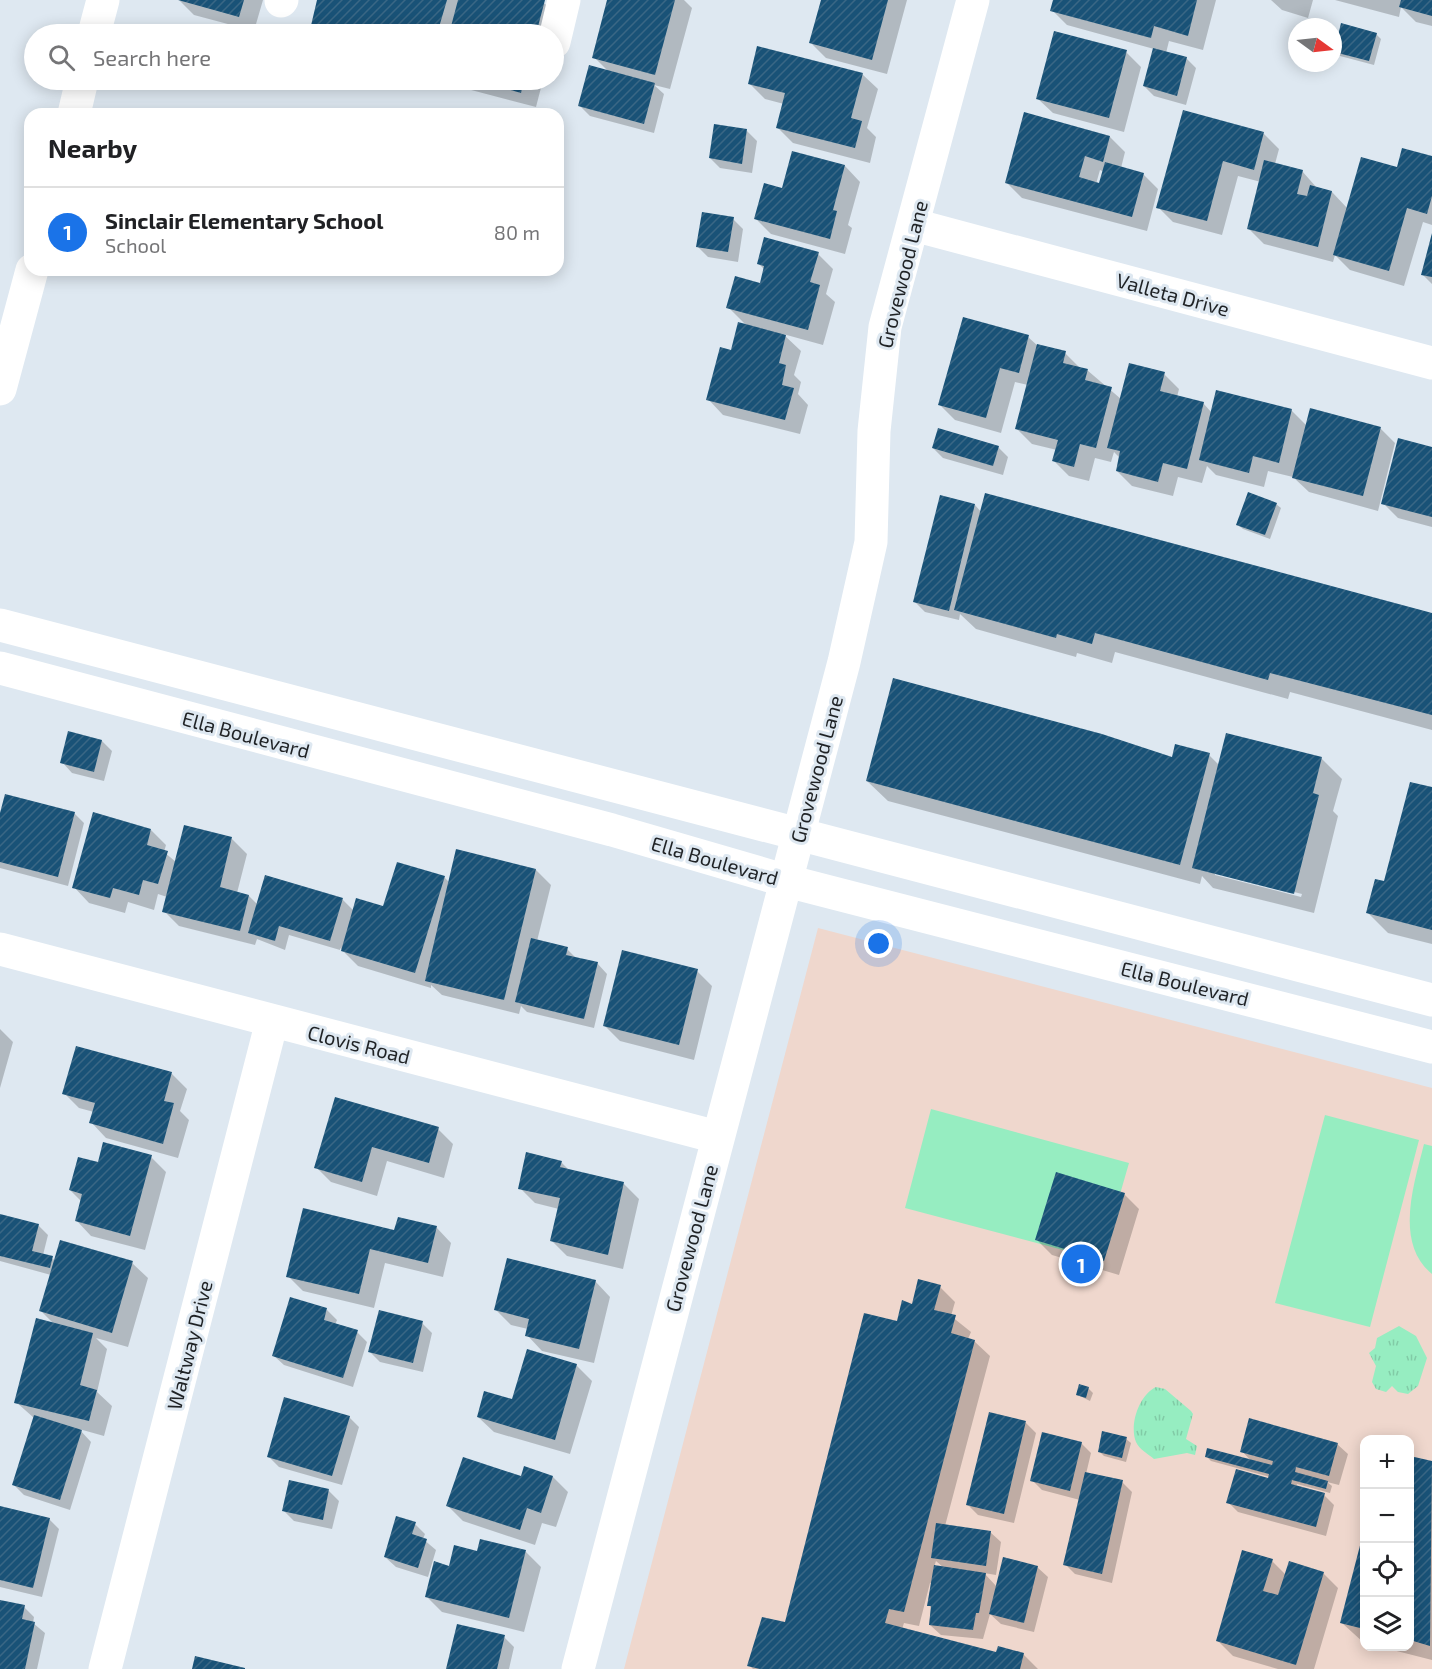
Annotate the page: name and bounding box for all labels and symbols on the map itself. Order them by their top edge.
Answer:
north arrow [1288,18,1342,72]
street label: Grovewood Lane [872,198,932,350]
street label: Valleta Drive [1114,267,1232,321]
street label: Grovewood Lane [785,693,847,845]
street label: Ella Boulevard [180,705,312,763]
street label: Ella Boulevard [649,830,781,890]
your location [864,929,893,958]
street label: Ella Boulevard [1119,956,1251,1010]
street label: Clovis Road [305,1020,413,1068]
street label: Grovewood Lane [660,1162,722,1314]
pin: 1 [1062,1242,1100,1286]
street label: Waltway Drive [161,1278,217,1412]

